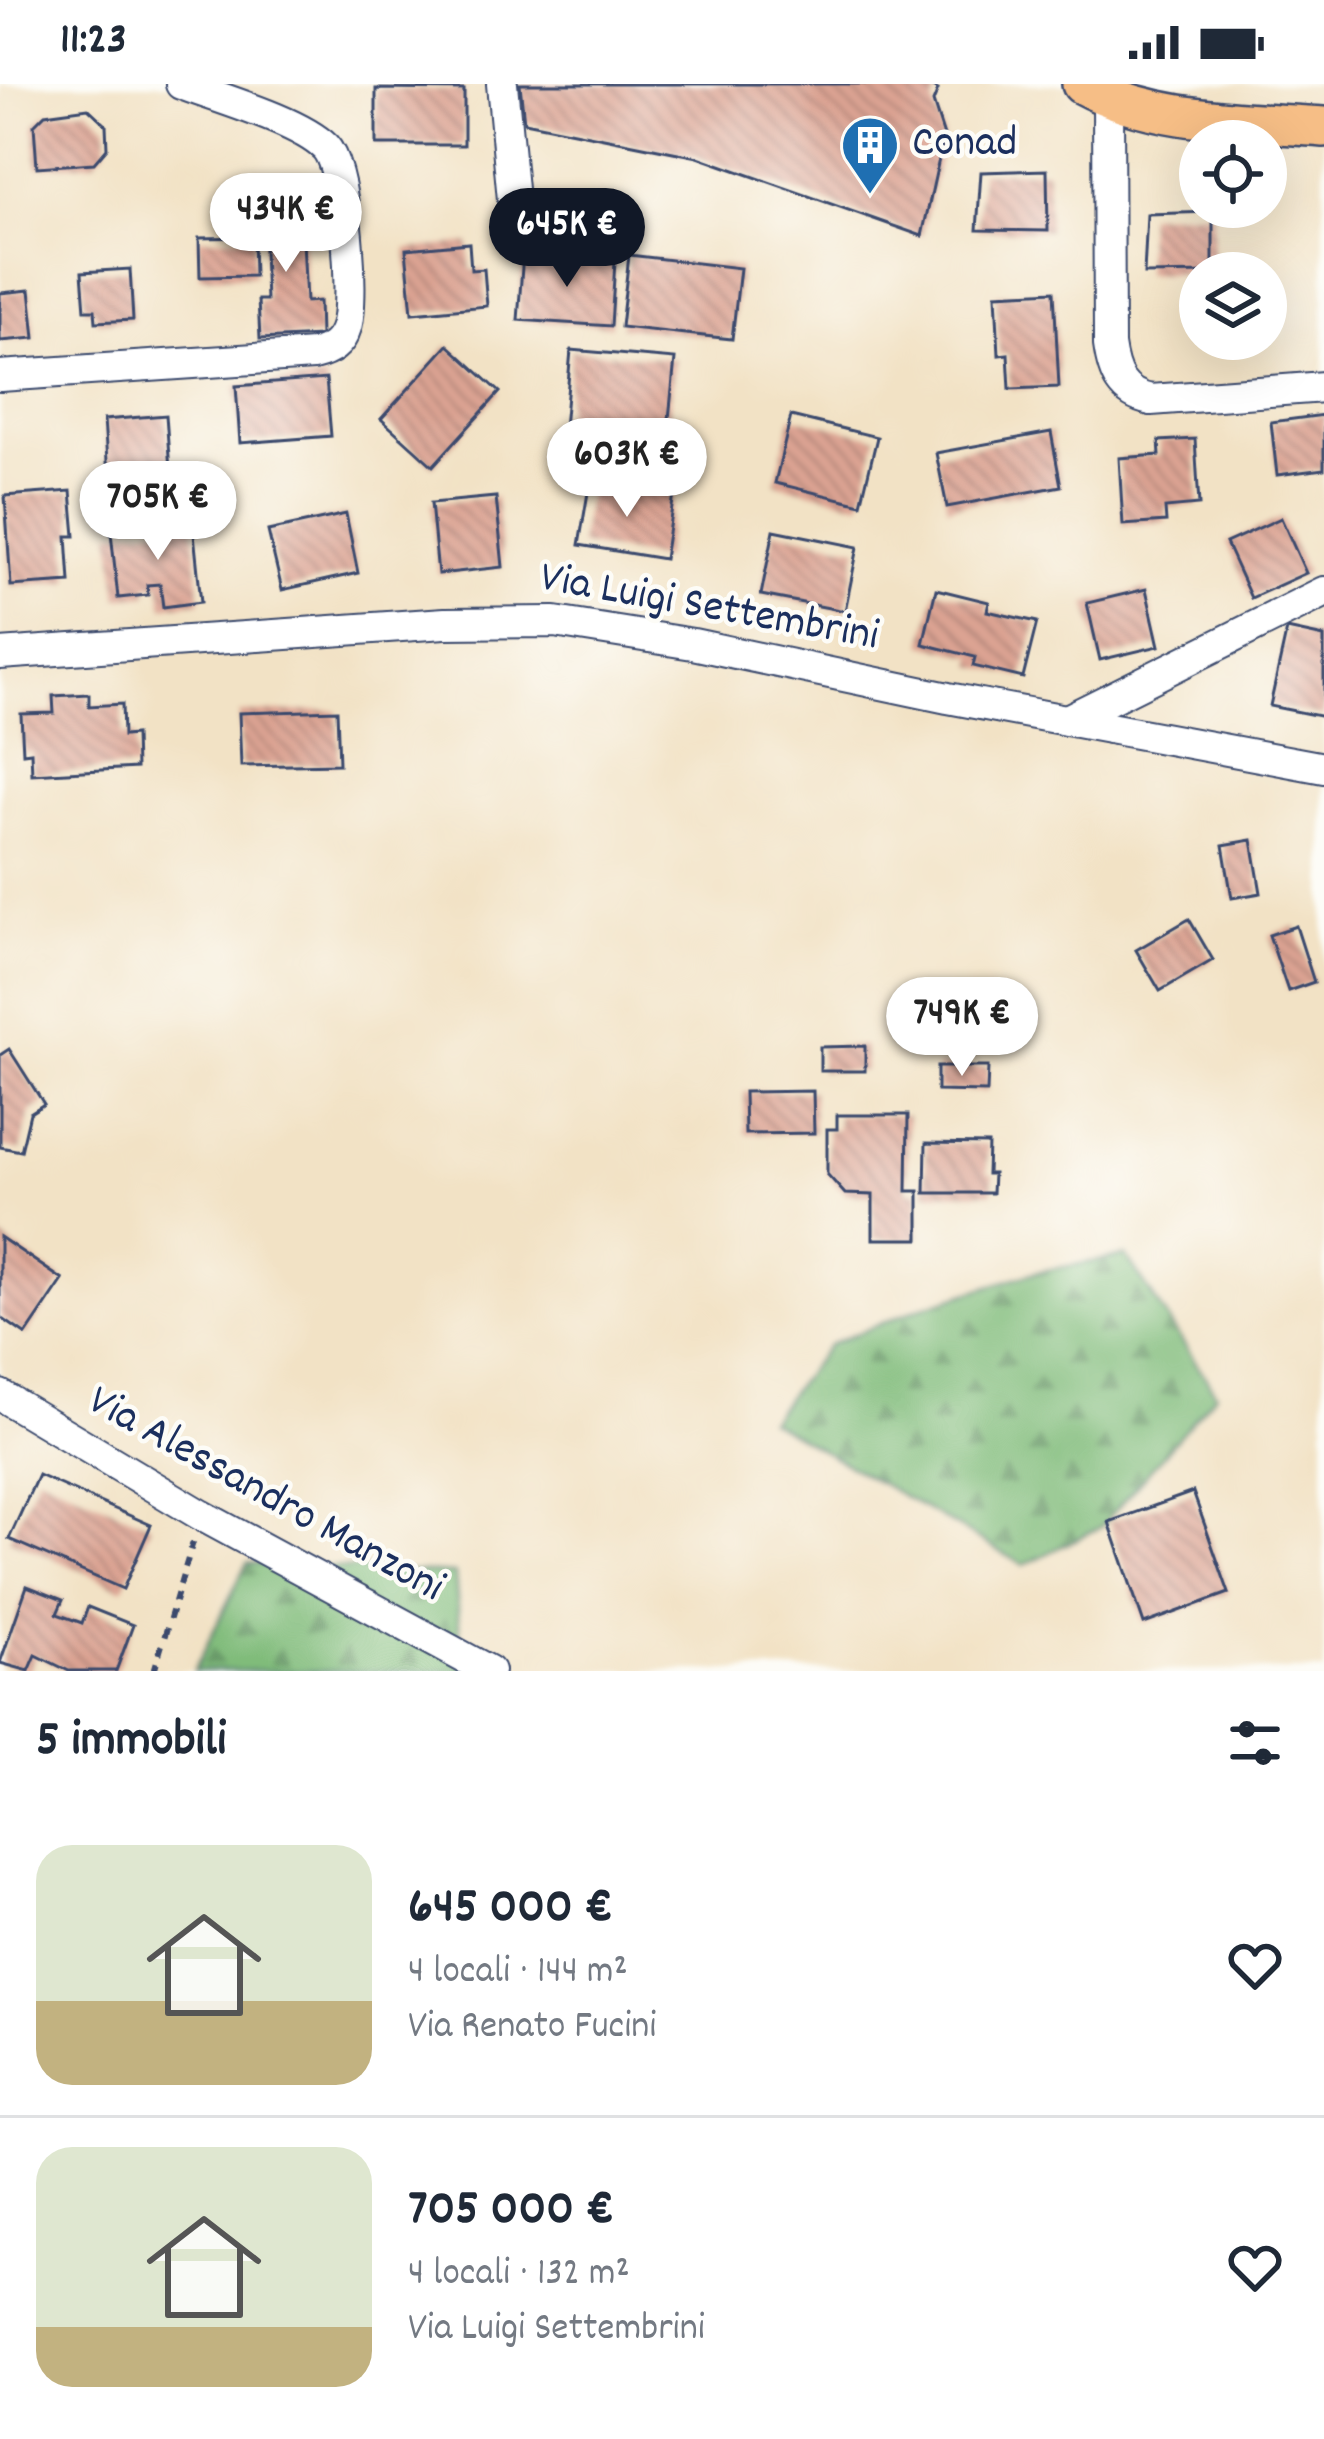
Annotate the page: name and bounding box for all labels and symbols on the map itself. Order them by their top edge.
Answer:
place label: Conad [912,113,1017,177]
building icon: Conad [839,114,901,196]
pin: 434K € [188,173,384,275]
pin: 645K € [469,188,665,290]
pin: 603K € [529,418,725,520]
pin: 705K € [60,461,256,563]
street label: Via Luigi Settembrini [535,548,883,670]
pin: 749K € [864,977,1060,1079]
street label: Via Alessandro Manzoni [75,1371,455,1621]

